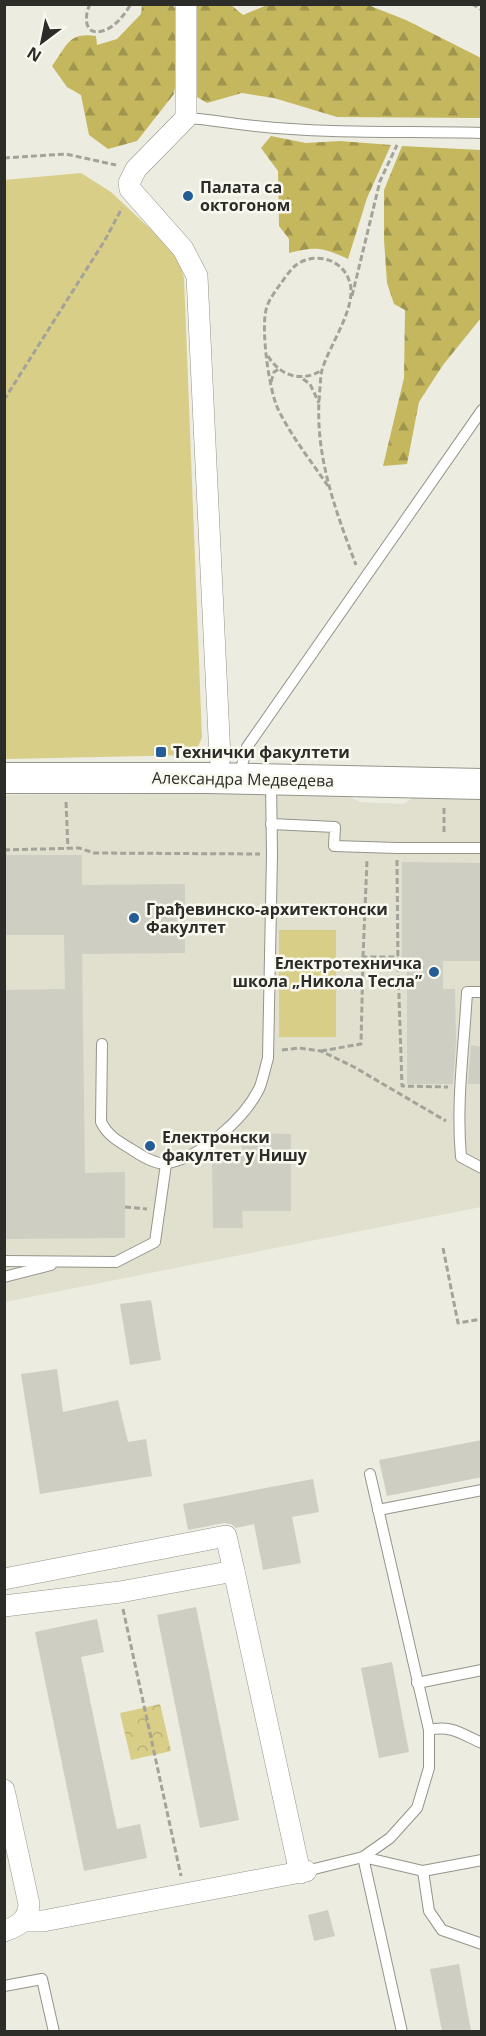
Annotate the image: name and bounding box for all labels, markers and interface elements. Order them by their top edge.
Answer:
north arrow [12,12,72,72]
text: N [23,42,45,67]
place label: Палата са октогоном [200,176,290,216]
marker: Палата са октогоном [181,189,195,203]
place label: Технички факултети [173,741,350,763]
marker: Технички факултети [154,745,168,759]
street label: Александра Медведева [152,766,334,792]
place label: Грађевинско-архитектонски Факултет [146,898,388,938]
marker: Грађевинско-архитектонски Факултет [127,911,141,925]
place label: Електротехничка школа „Никола Тесла” [233,952,422,992]
marker: Електротехничка школа „Никола Тесла” [427,965,441,979]
place label: Електронски факултет у Нишу [162,1126,308,1166]
marker: Електронски факултет у Нишу [143,1139,157,1153]

